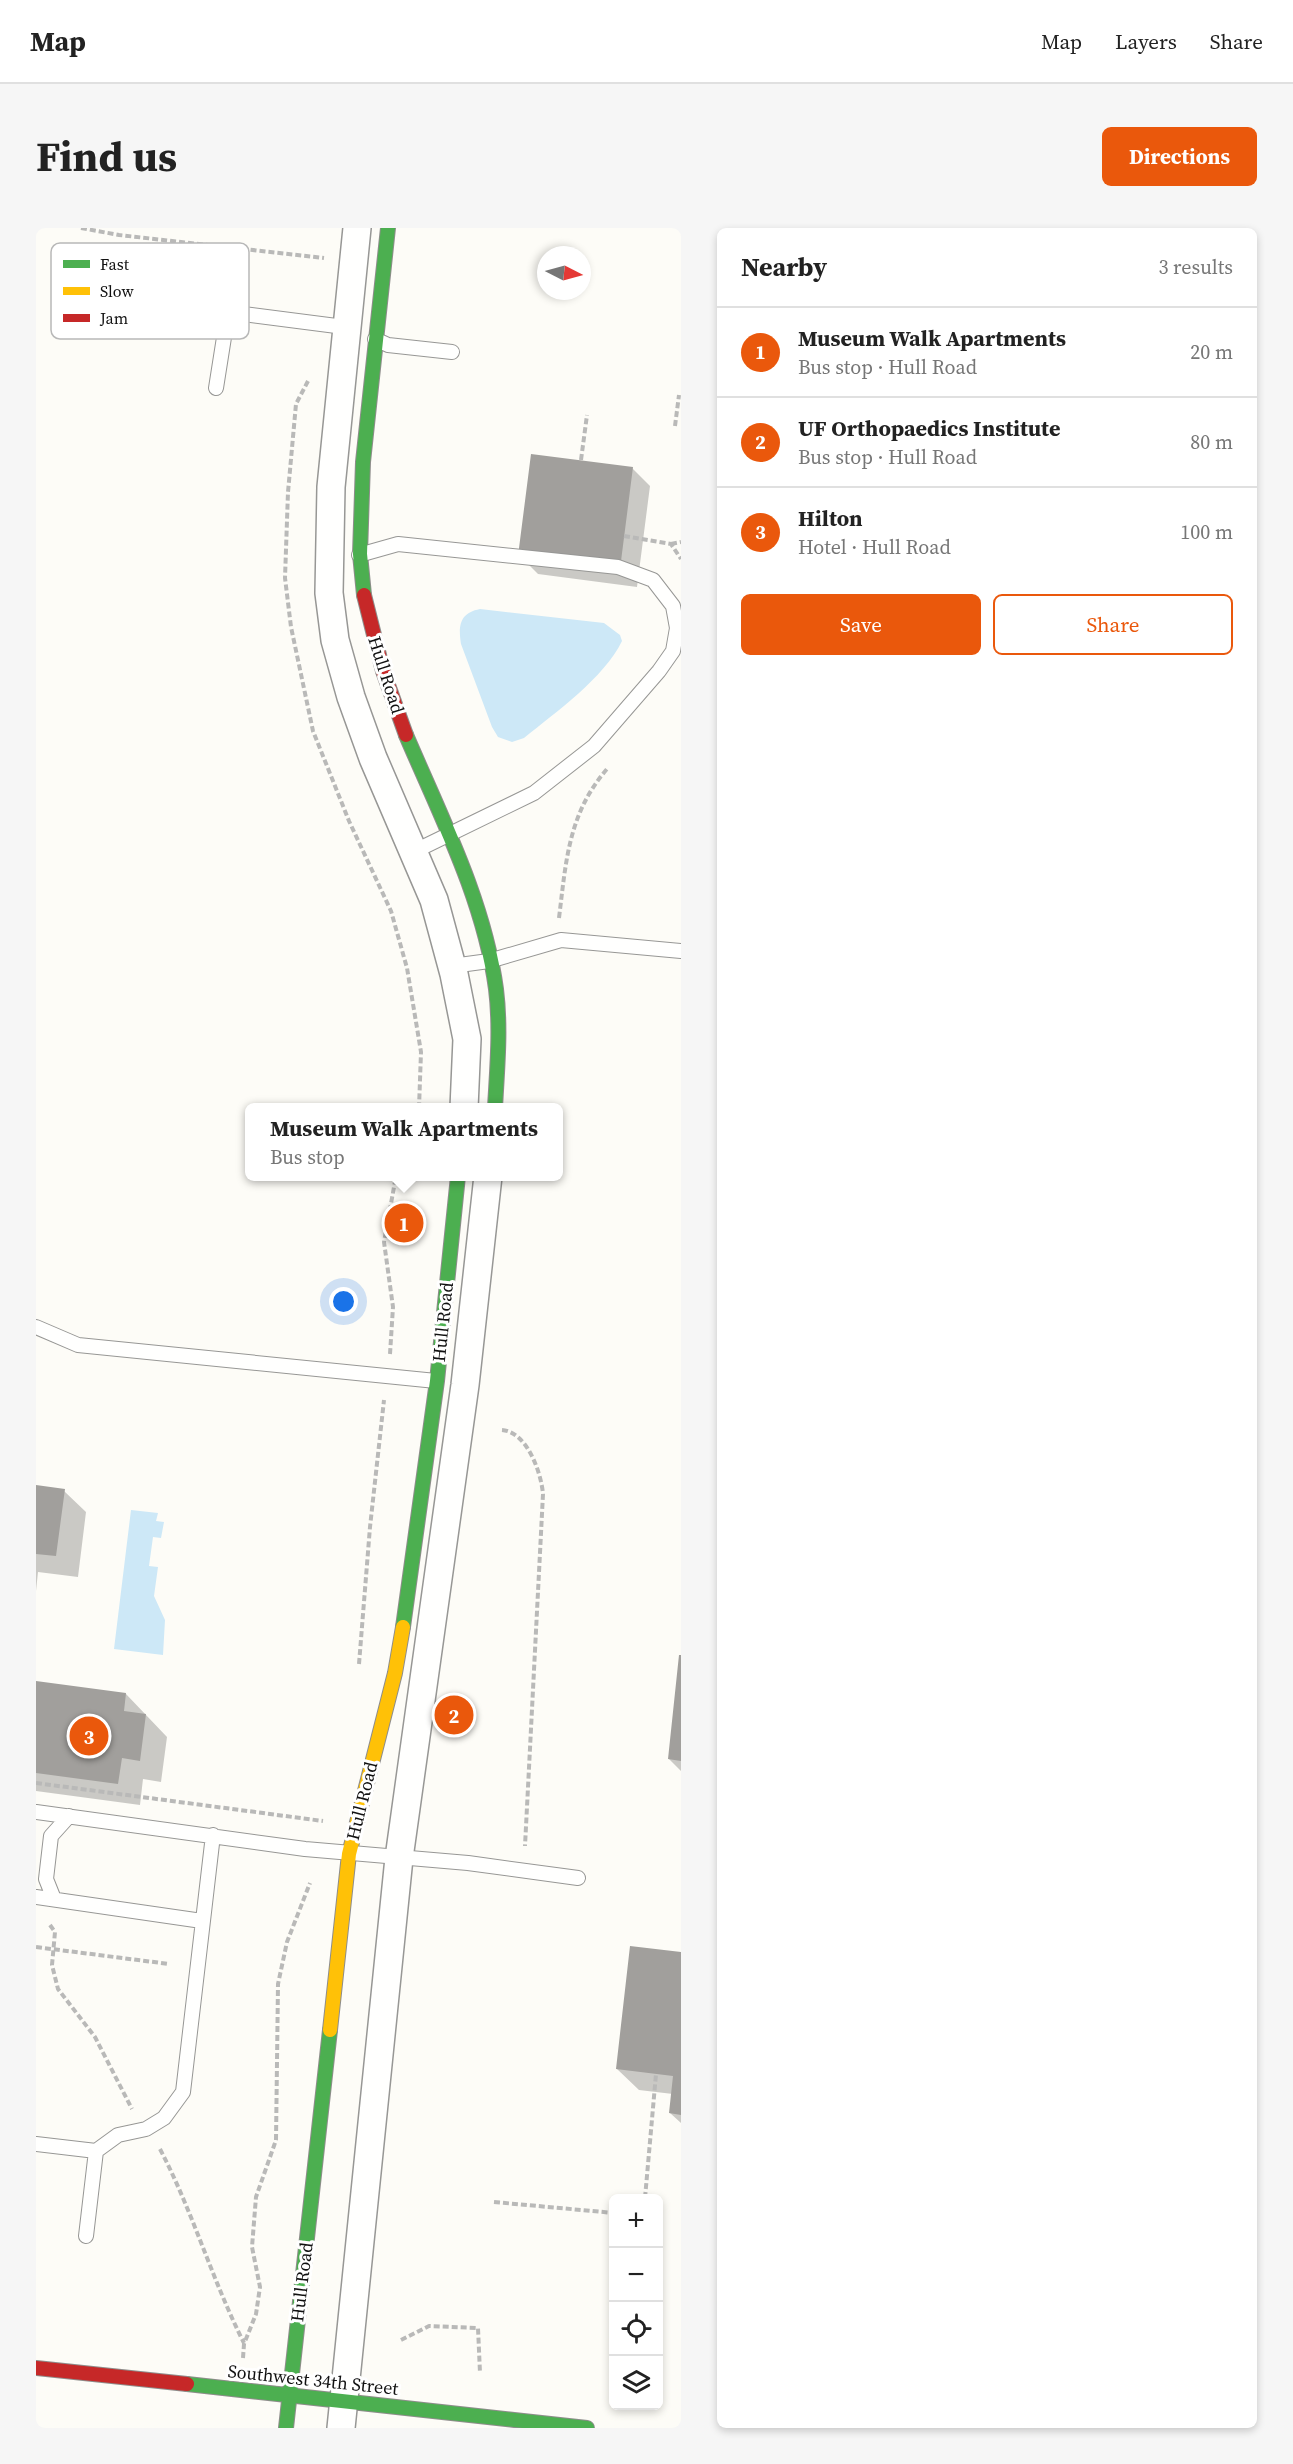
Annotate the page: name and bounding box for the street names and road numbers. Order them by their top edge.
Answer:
street label: Hull Road [362,633,411,717]
street label: Hull Road [426,1281,459,1363]
street label: Hull Road [340,1759,383,1843]
street label: Hull Road [284,2241,319,2323]
street label: Southwest 34th Street [227,2358,400,2401]

